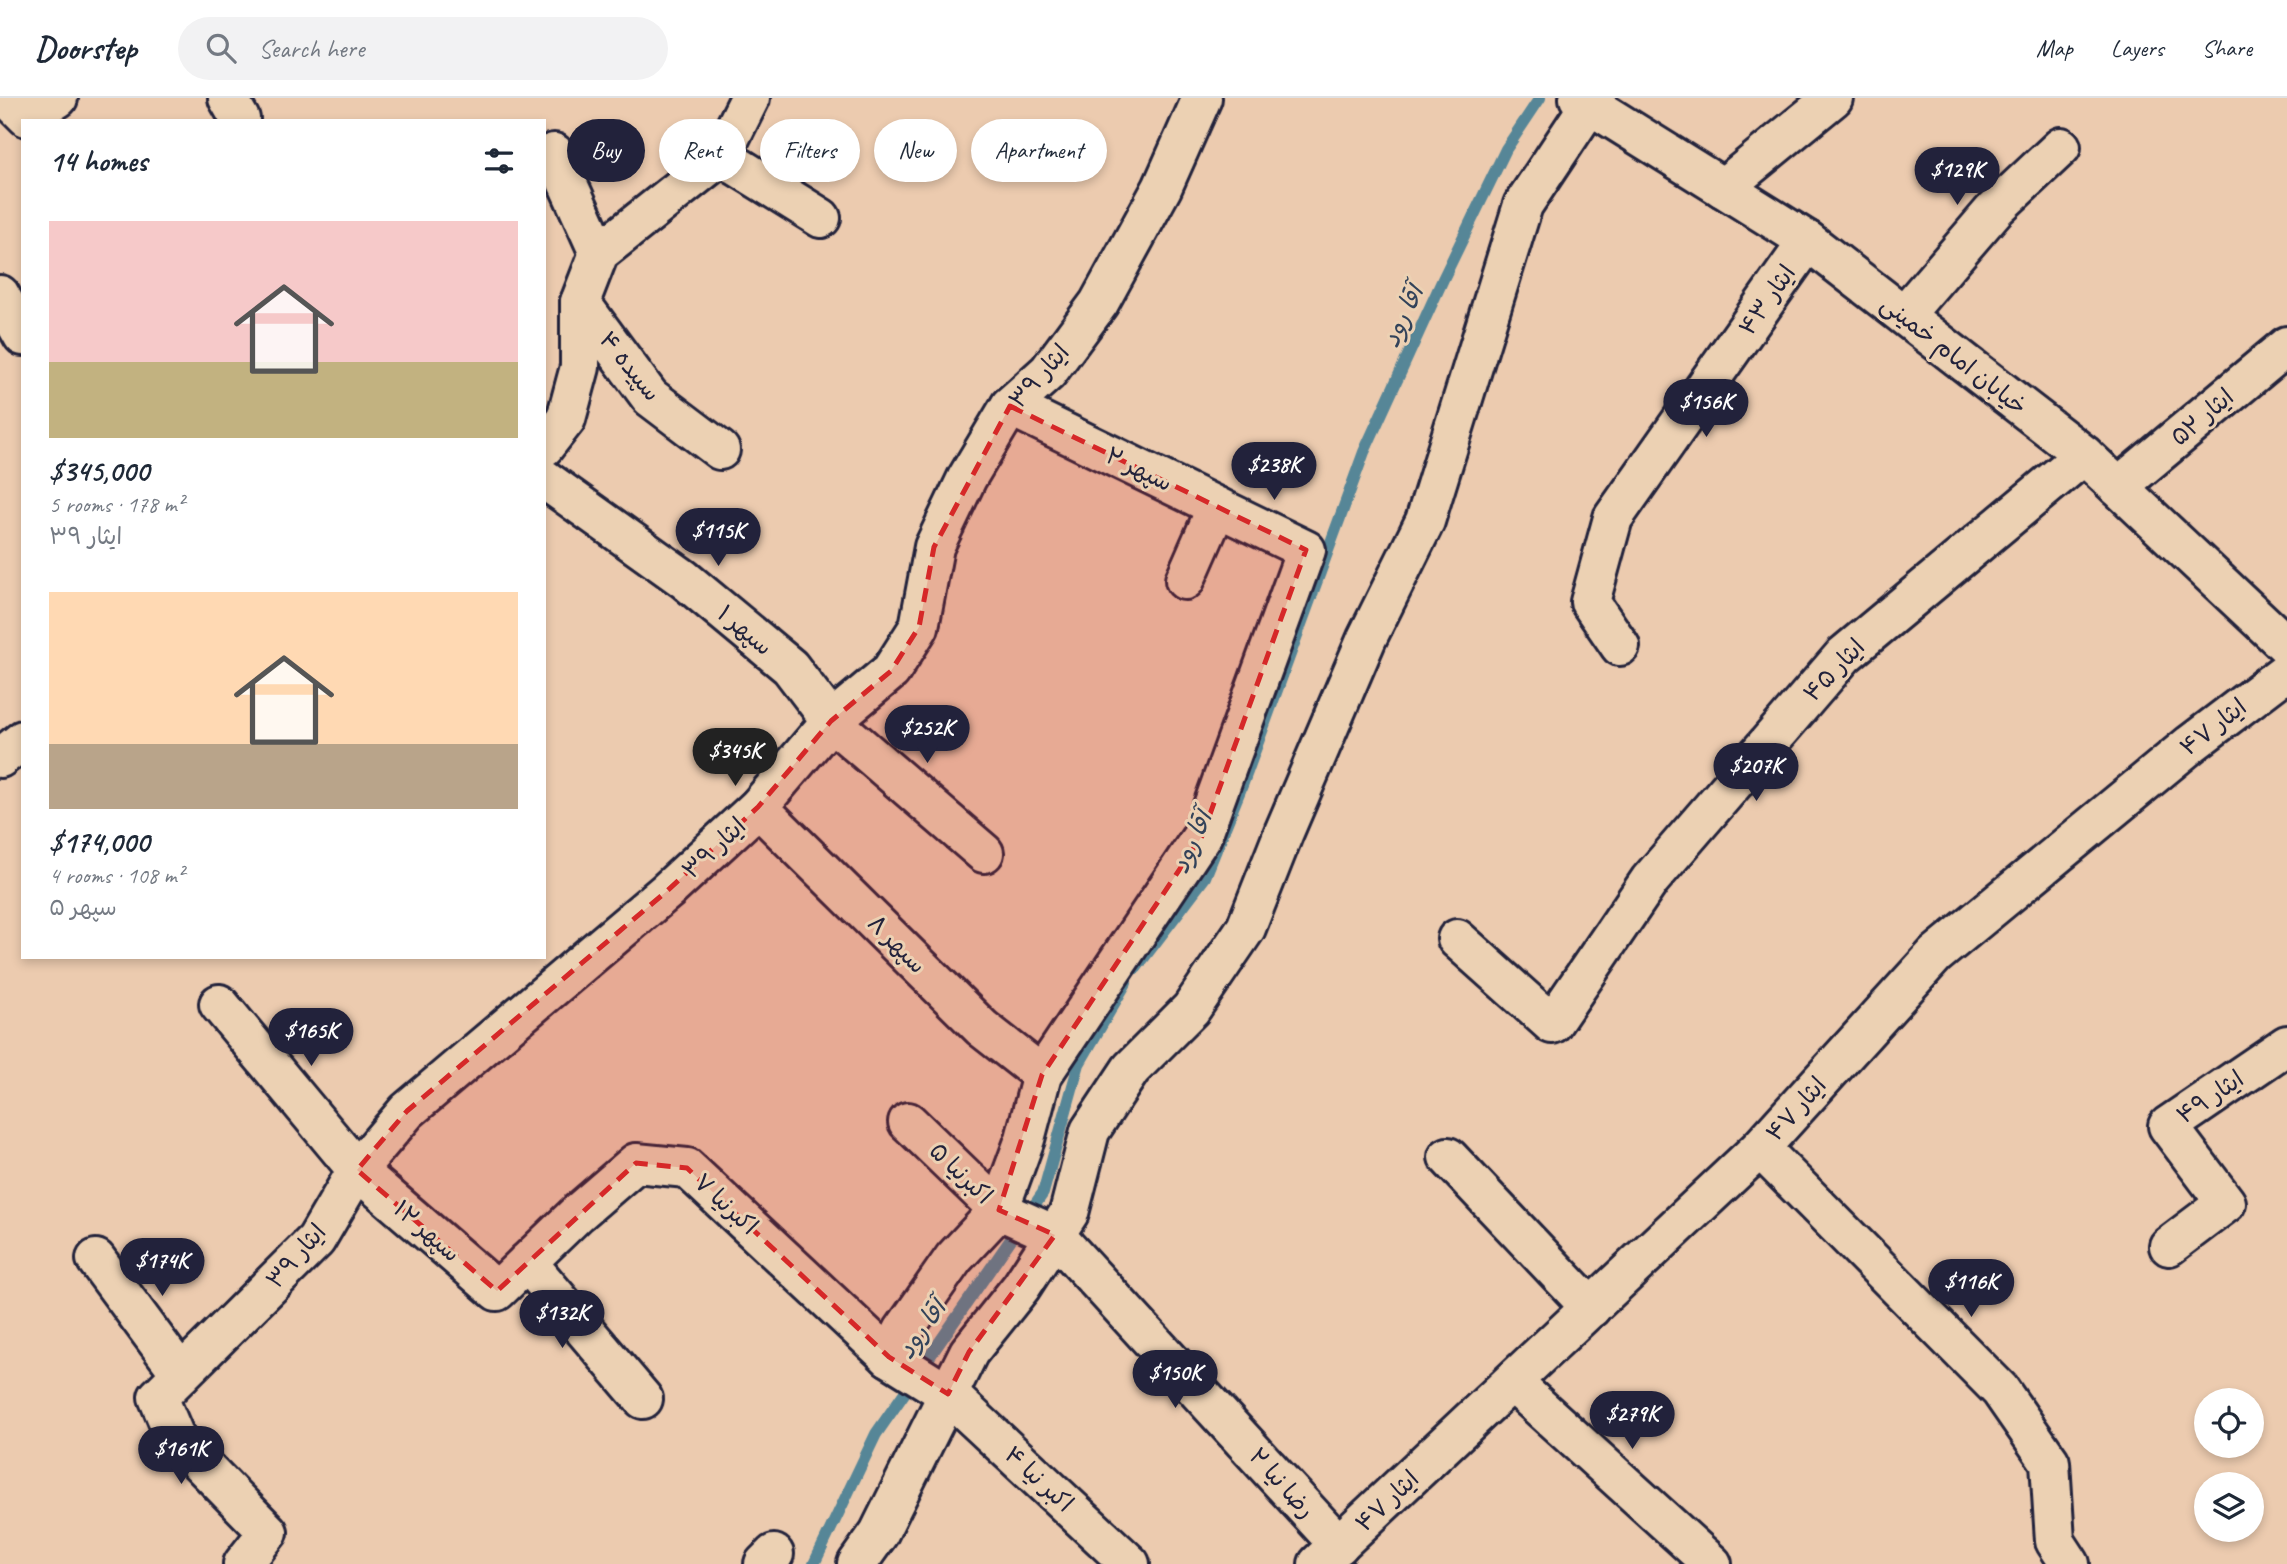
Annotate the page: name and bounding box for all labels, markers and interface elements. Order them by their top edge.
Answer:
search box [178,17,668,80]
text: Doorstep [35,27,136,69]
icon: search [202,29,240,67]
text: Search here [258,32,364,65]
text: Map [2036,33,2073,63]
text: Layers [2111,33,2164,63]
text: Share [2202,33,2252,63]
chip: Buy [567,119,645,182]
chip: Rent [659,119,746,182]
chip: Filters [760,119,860,182]
chip: New [874,119,957,182]
chip: Apartment [971,119,1107,182]
text: 14 homes [49,142,147,180]
icon: filters [480,142,518,180]
pin: $129K [1908,148,2006,207]
text: $129K [1931,155,1983,184]
street label: ایثار ۴۳ [1732,259,1802,341]
icon: home [221,266,347,392]
water label: آقا رود [1374,274,1434,353]
street label: خیابان امام خمینی [1873,289,2033,424]
street label: سپیده ۴ [593,325,667,407]
street label: ایثار ۳۹ [1002,338,1076,414]
pin: $156K [1657,380,1755,439]
street label: ایثار ۵۲ [2164,382,2240,452]
text: $156K [1679,387,1733,416]
street label: سپهر ۲ [1101,440,1177,498]
pin: $238K [1225,442,1323,502]
text: $238K [1247,450,1301,479]
text: $345,000 [49,452,149,490]
text: 5 rooms · 178 m² [49,490,184,519]
pin: $115K [669,508,767,568]
text: $115K [692,516,744,545]
text: ایثار ۳۹ [49,522,122,551]
street label: سپهر ۱ [711,598,779,662]
street label: ایثار ۴۵ [1797,632,1871,708]
icon: home [221,637,347,763]
street label: ایثار ۴۷ [2174,692,2252,762]
pin: $252K [878,706,976,765]
text: $252K [901,713,953,742]
pin: $345K [686,728,784,788]
text: $345K [709,736,761,765]
pin: $207K [1707,744,1805,803]
text: $207K [1730,751,1783,780]
water label: آقا رود [1163,800,1222,879]
street label: ایثار ۳۹ [676,811,752,885]
text: $174,000 [49,823,149,861]
text: 4 rooms · 108 m² [49,861,184,890]
text: سپهر ۵ [49,893,117,922]
street label: سپهر ۸ [861,908,933,980]
pin: $165K [262,1009,360,1068]
text: $165K [284,1016,338,1045]
street label: ایثار ۴۹ [2171,1064,2249,1130]
street label: ایثار ۴۷ [1759,1071,1833,1147]
street label: اکبرنیا ۵ [923,1136,999,1210]
street label: اکبرنیا ۷ [688,1167,764,1241]
street label: سپهر ۱۲ [387,1194,467,1268]
street label: ایثار ۳۹ [260,1217,332,1295]
pin: $174K [113,1238,211,1298]
text: $174K [136,1246,189,1275]
pin: $116K [1922,1260,2020,1319]
text: $116K [1944,1267,1998,1296]
water label: آقا رود [889,1288,957,1365]
pin: $132K [513,1290,611,1350]
text: $132K [535,1298,589,1327]
pin: $150K [1126,1350,1224,1410]
text: $150K [1149,1358,1201,1387]
map controls [2194,1388,2264,1542]
button: locate [2194,1388,2264,1458]
pin: $279K [1583,1392,1681,1451]
text: $279K [1606,1399,1658,1428]
pin: $161K [132,1426,230,1486]
text: $161K [154,1434,208,1463]
street label: اکبر نیا ۴ [998,1439,1080,1519]
street label: رضا نیا ۲ [1243,1441,1321,1525]
street label: ایثار ۴۷ [1349,1464,1425,1538]
button: layers [2194,1472,2264,1542]

